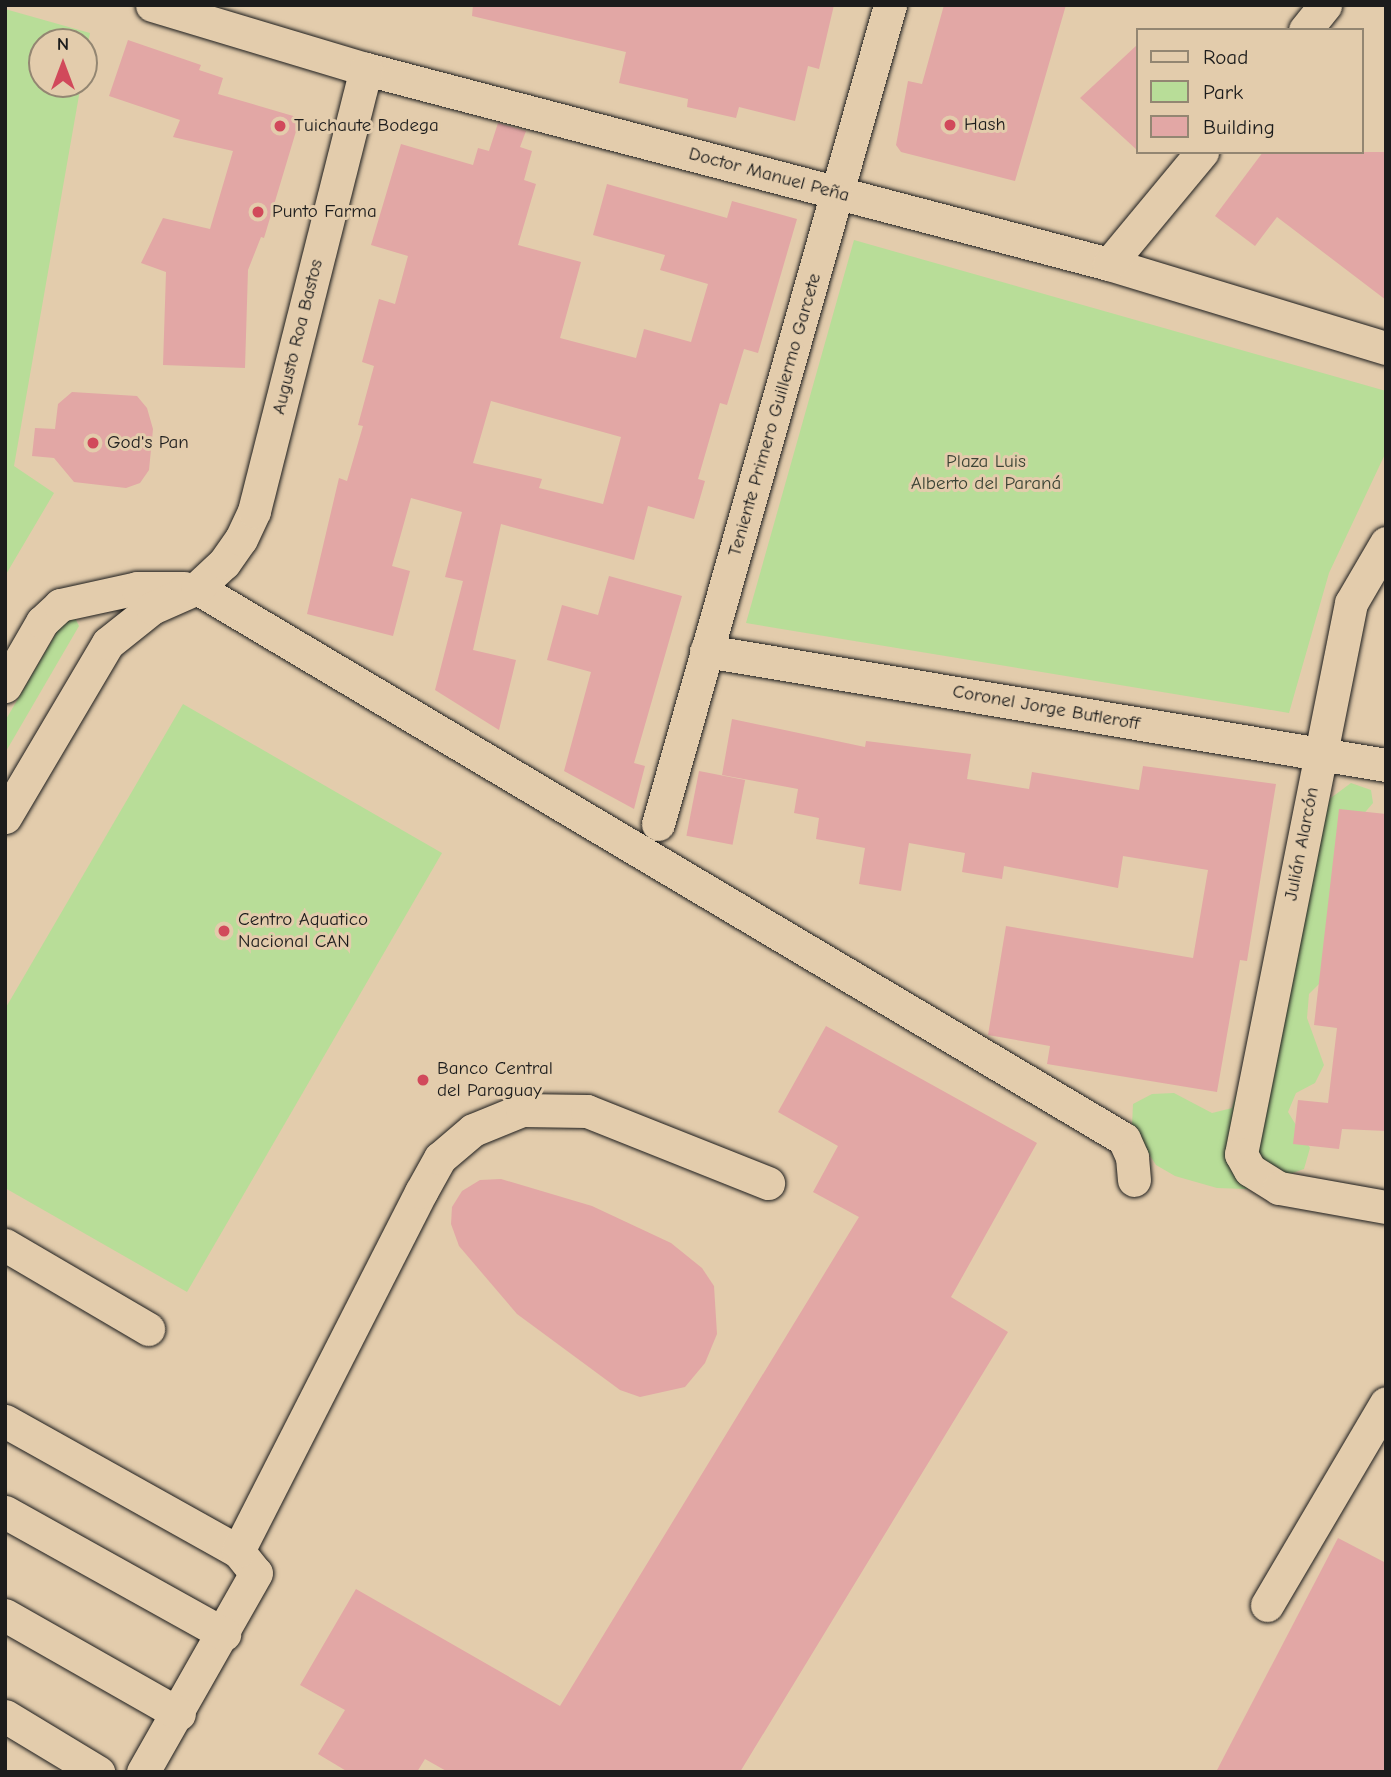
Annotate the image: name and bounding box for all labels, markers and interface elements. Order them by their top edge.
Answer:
north arrow [28,28,98,98]
legend [1136,28,1363,154]
text: N [57,33,69,55]
text: Road [1203,45,1248,69]
text: Park [1203,80,1243,104]
place label: Hash [964,114,1006,136]
place label: Tuichaute Bodega [294,115,439,137]
text: Building [1203,115,1275,139]
marker: Hash [942,117,958,133]
marker: Tuichaute Bodega [272,118,288,134]
street label: Doctor Manuel Peña [686,143,852,207]
place label: Punto Farma [272,201,377,223]
marker: Punto Farma [250,204,266,220]
street label: Augusto Roa Bastos [268,257,328,417]
street label: Teniente Primero Guillermo Garcete [724,271,826,559]
place label: God's Pan [107,432,189,454]
marker: God's Pan [85,435,101,451]
park label: Plaza Luis Alberto del Paraná [911,451,1061,495]
street label: Coronel Jorge Butleroff [951,680,1141,736]
street label: Julián Alarcón [1280,785,1324,903]
place label: Centro Aquatico Nacional CAN [238,909,368,953]
marker: Centro Aquatico Nacional CAN [216,923,232,939]
place label: Banco Central del Paraguay [437,1058,553,1102]
marker: Banco Central del Paraguay [415,1072,431,1088]

